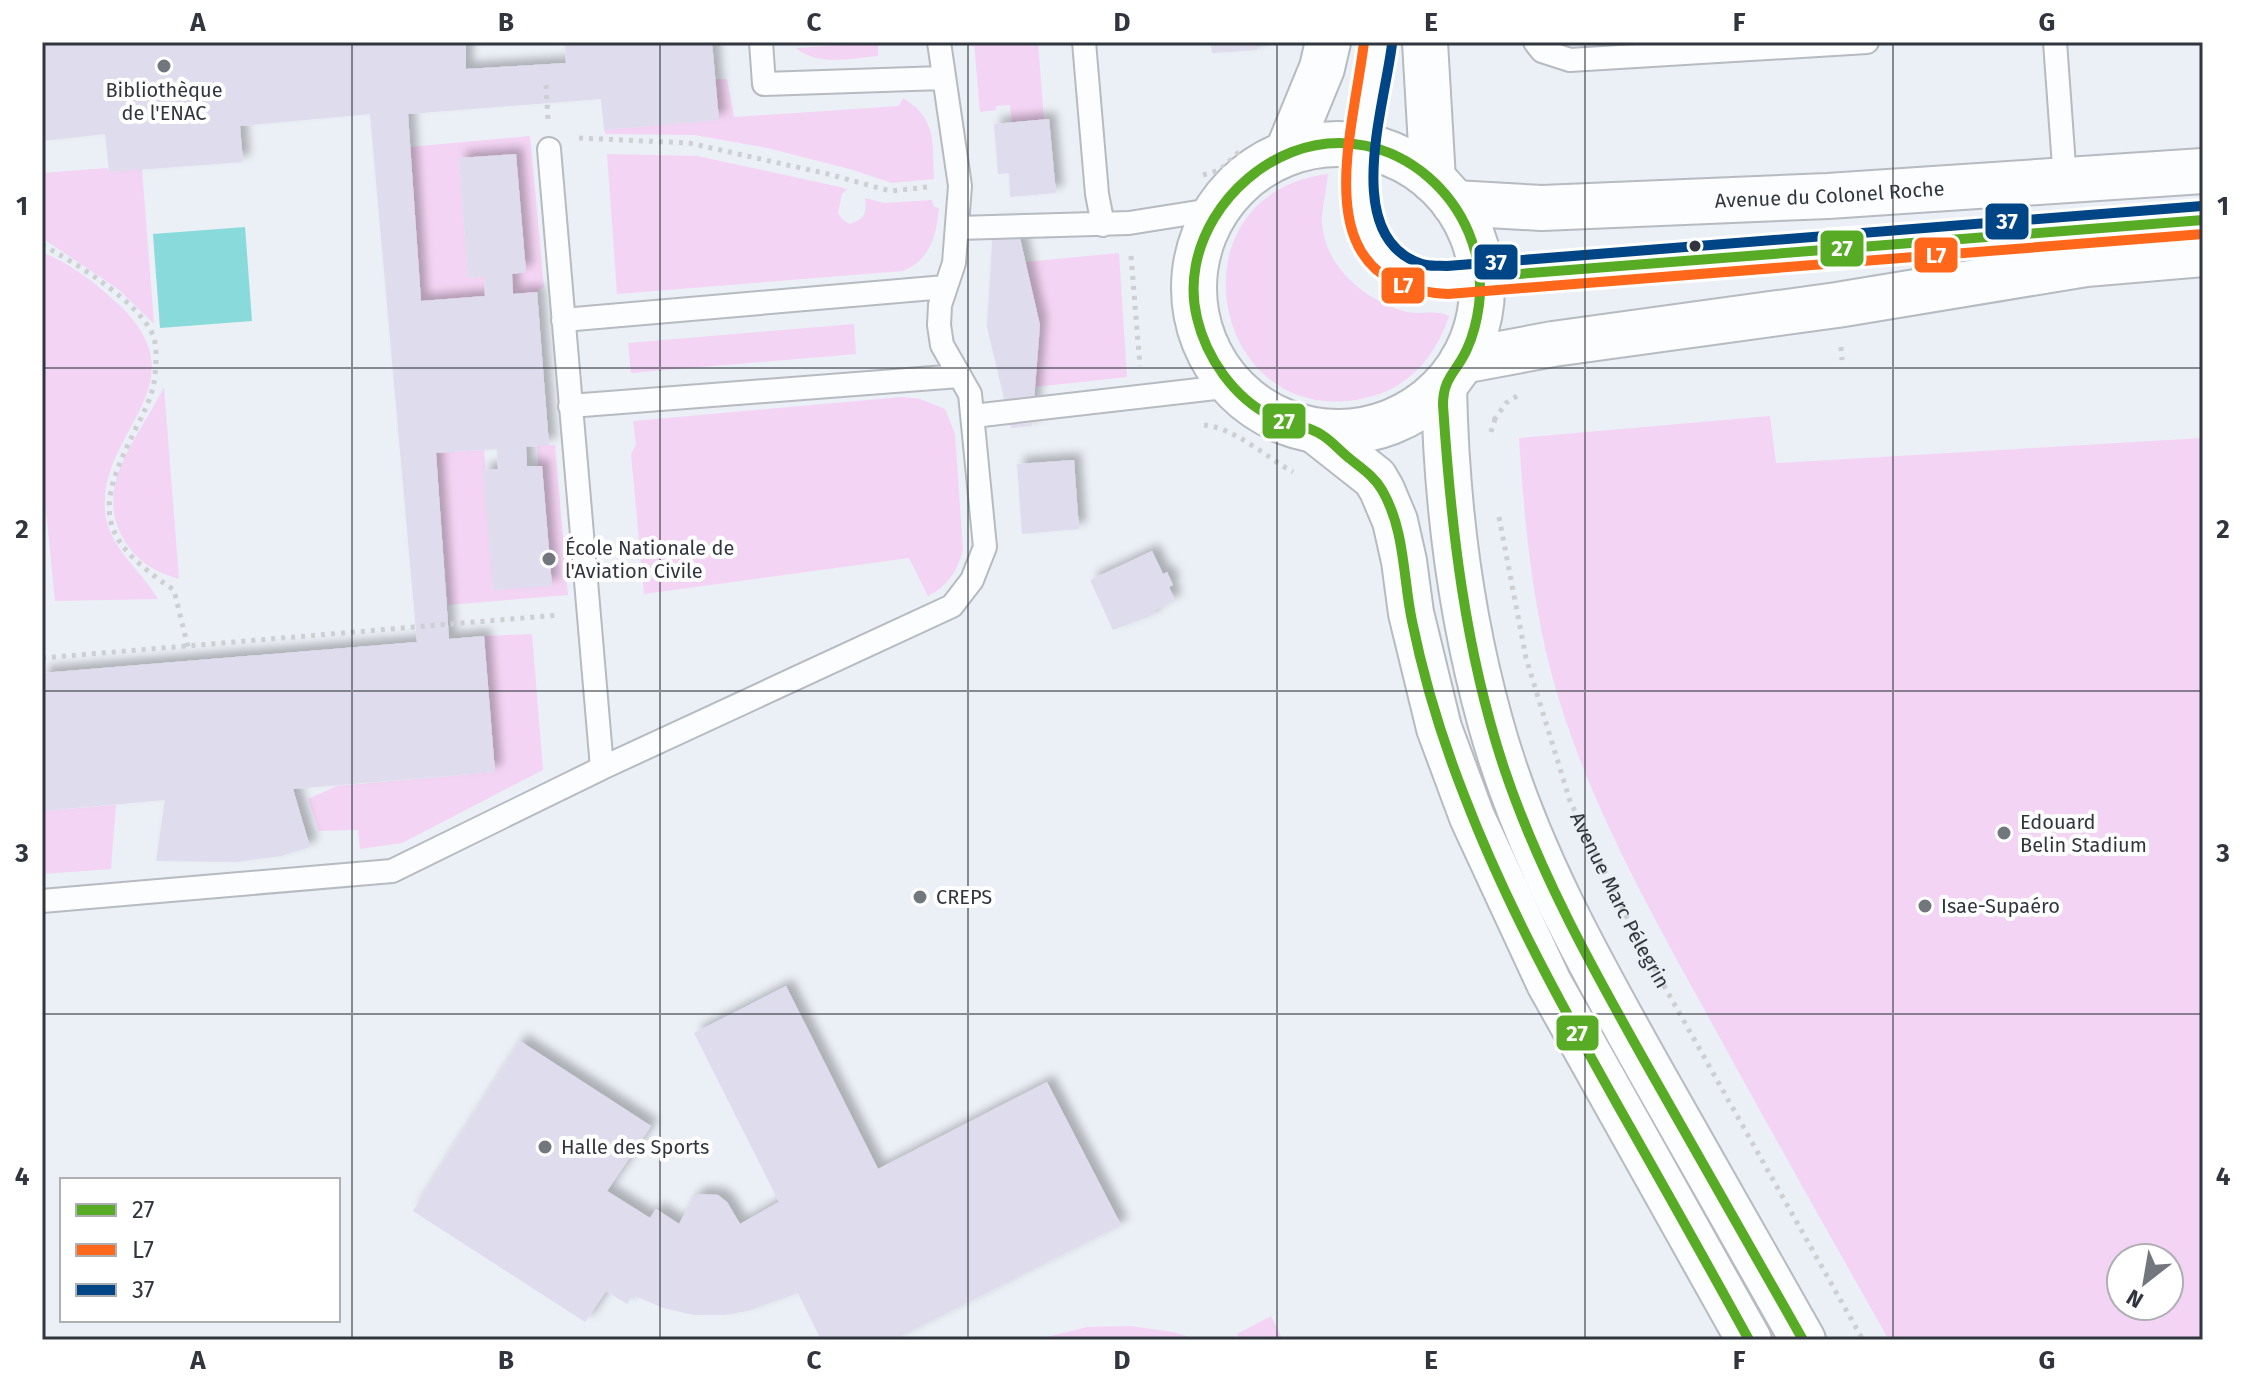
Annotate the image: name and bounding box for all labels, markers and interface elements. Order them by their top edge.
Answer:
text: A [189,7,206,38]
text: B [498,7,514,38]
text: C [807,7,822,38]
text: D [1114,7,1131,38]
text: E [1424,7,1438,38]
text: F [1733,7,1746,38]
text: G [2039,7,2055,38]
marker: Bibliothèque de l'ENAC [155,57,173,75]
place label: Bibliothèque de l'ENAC [105,78,223,125]
street label: Avenue du Colonel Roche [1714,176,1945,213]
text: 1 [16,191,28,222]
text: 1 [2217,191,2229,222]
line badge: 37 [1984,202,2030,241]
text: 37 [1995,208,2018,235]
line badge: 27 [1819,229,1865,268]
text: 27 [1831,235,1853,262]
line badge: L7 [1913,236,1959,274]
unlabelled marker [1687,238,1703,254]
text: L7 [1926,242,1946,269]
line badge: 37 [1473,243,1519,281]
text: 37 [1484,249,1507,276]
line badge: L7 [1380,266,1426,305]
text: L7 [1393,272,1413,299]
line badge: 27 [1261,402,1307,440]
text: 27 [1273,408,1295,435]
text: 2 [15,514,29,545]
text: 2 [2216,514,2230,545]
place label: École Nationale de l'Aviation Civile [565,536,734,583]
marker: École Nationale de l'Aviation Civile [540,550,558,568]
street label: Avenue Marc Pélegrin [1565,808,1675,992]
place label: Edouard Belin Stadium [2020,810,2147,857]
marker: Edouard Belin Stadium [1995,824,2013,842]
text: 3 [14,838,29,869]
text: 3 [2215,838,2230,869]
place label: CREPS [936,885,992,909]
marker: CREPS [911,888,929,906]
place label: Isae-Supaéro [1941,894,2060,918]
marker: Isae-Supaéro [1916,897,1934,915]
line badge: 27 [1555,1014,1600,1052]
text: 27 [1566,1020,1588,1047]
place label: Halle des Sports [561,1135,709,1159]
marker: Halle des Sports [536,1138,554,1156]
text: 4 [15,1161,30,1192]
text: 4 [2216,1161,2231,1192]
legend [60,1178,340,1322]
text: 27 [132,1196,154,1224]
text: L7 [132,1236,154,1264]
north arrow [2105,1242,2185,1322]
text: 37 [132,1276,155,1304]
text: N [2122,1283,2148,1314]
text: A [189,1345,206,1376]
text: B [498,1345,514,1376]
text: C [807,1345,822,1376]
text: D [1114,1345,1131,1376]
text: E [1424,1345,1438,1376]
text: F [1733,1345,1746,1376]
text: G [2039,1345,2055,1376]

